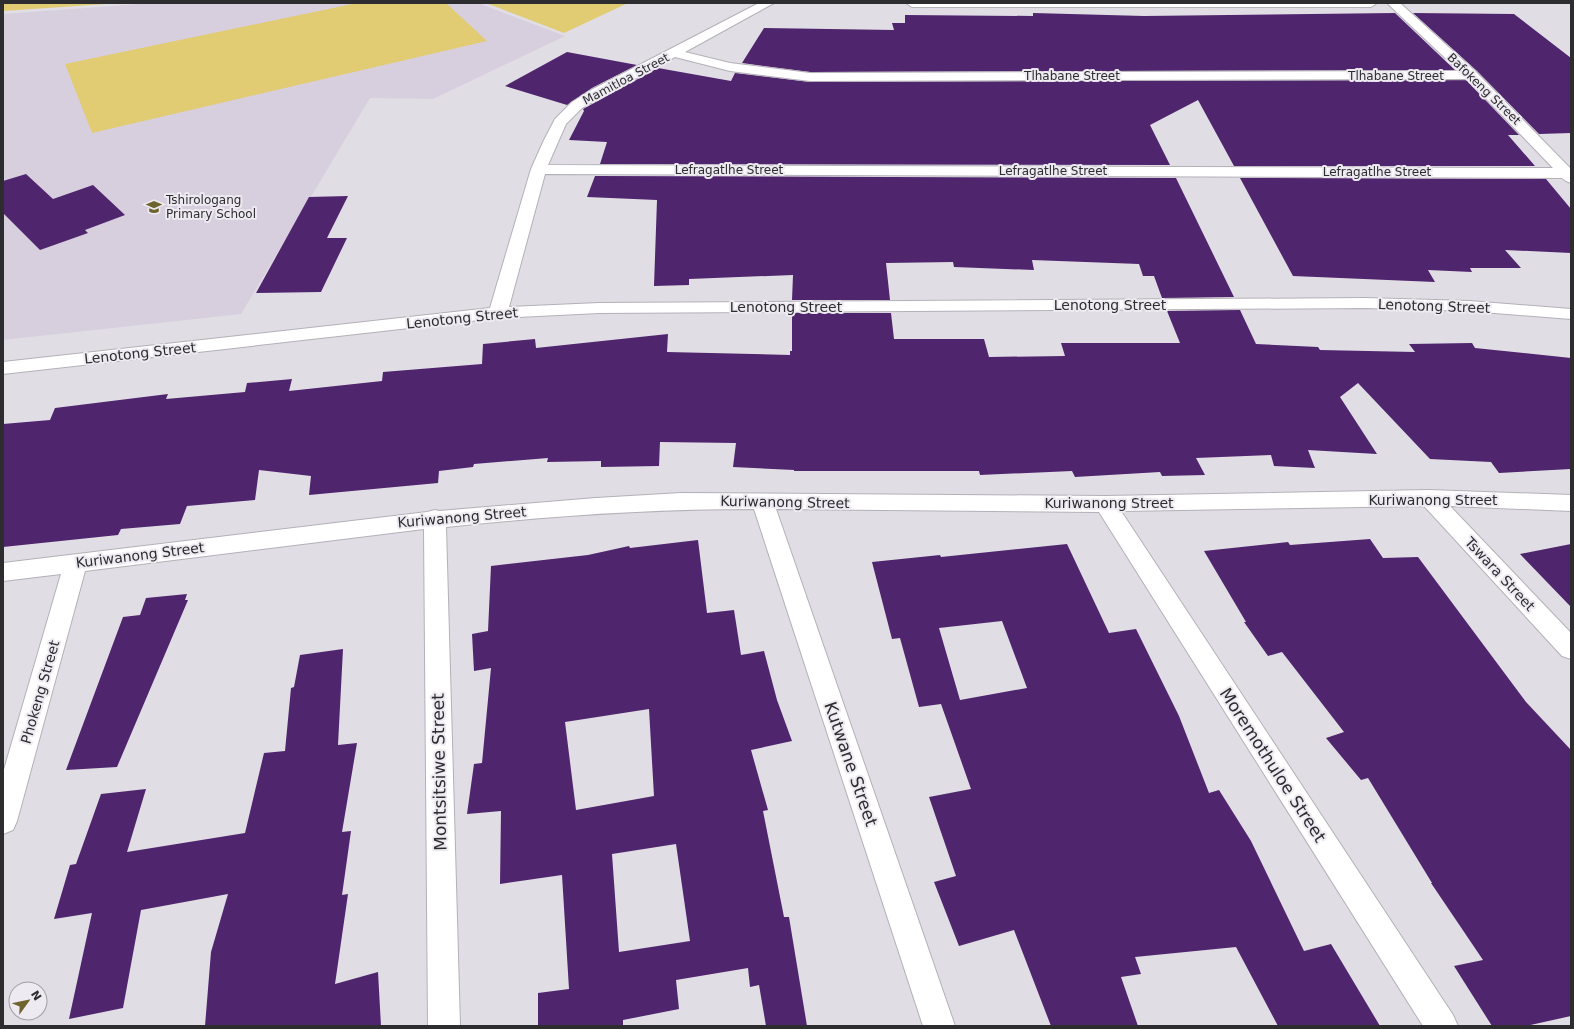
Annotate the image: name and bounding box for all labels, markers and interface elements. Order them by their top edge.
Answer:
street label: Mamitloa Street [580,50,672,108]
street label: Bafokeng Street [1444,50,1524,128]
street label: Tlhabane Street [1023,69,1120,83]
street label: Tlhabane Street [1347,69,1444,83]
street label: Lefragatlhe Street [675,163,784,177]
street label: Lefragatlhe Street [999,164,1108,178]
street label: Lefragatlhe Street [1323,165,1432,179]
place label: Tshirologang Primary School [165,193,256,221]
school or university icon: Tshirologang Primary School [145,198,163,216]
street label: Lenotong Street [1378,296,1491,316]
street label: Lenotong Street [1054,297,1167,313]
street label: Lenotong Street [730,299,843,315]
street label: Lenotong Street [405,304,519,332]
street label: Lenotong Street [83,339,197,367]
street label: Kuriwanong Street [1368,492,1498,508]
street label: Kuriwanong Street [720,493,850,511]
street label: Kuriwanong Street [1044,495,1174,511]
street label: Kuriwanong Street [397,503,528,531]
street label: Tswara Street [1461,533,1539,615]
street label: Kuriwanong Street [75,539,206,571]
street label: Phokeng Street [18,638,63,746]
street label: Moremothuloe Street [1216,684,1331,846]
street label: Montsitsiwe Street [428,693,450,851]
street label: Kutwane Street [820,699,882,829]
north arrow [8,981,48,1021]
text: N [28,988,44,1003]

